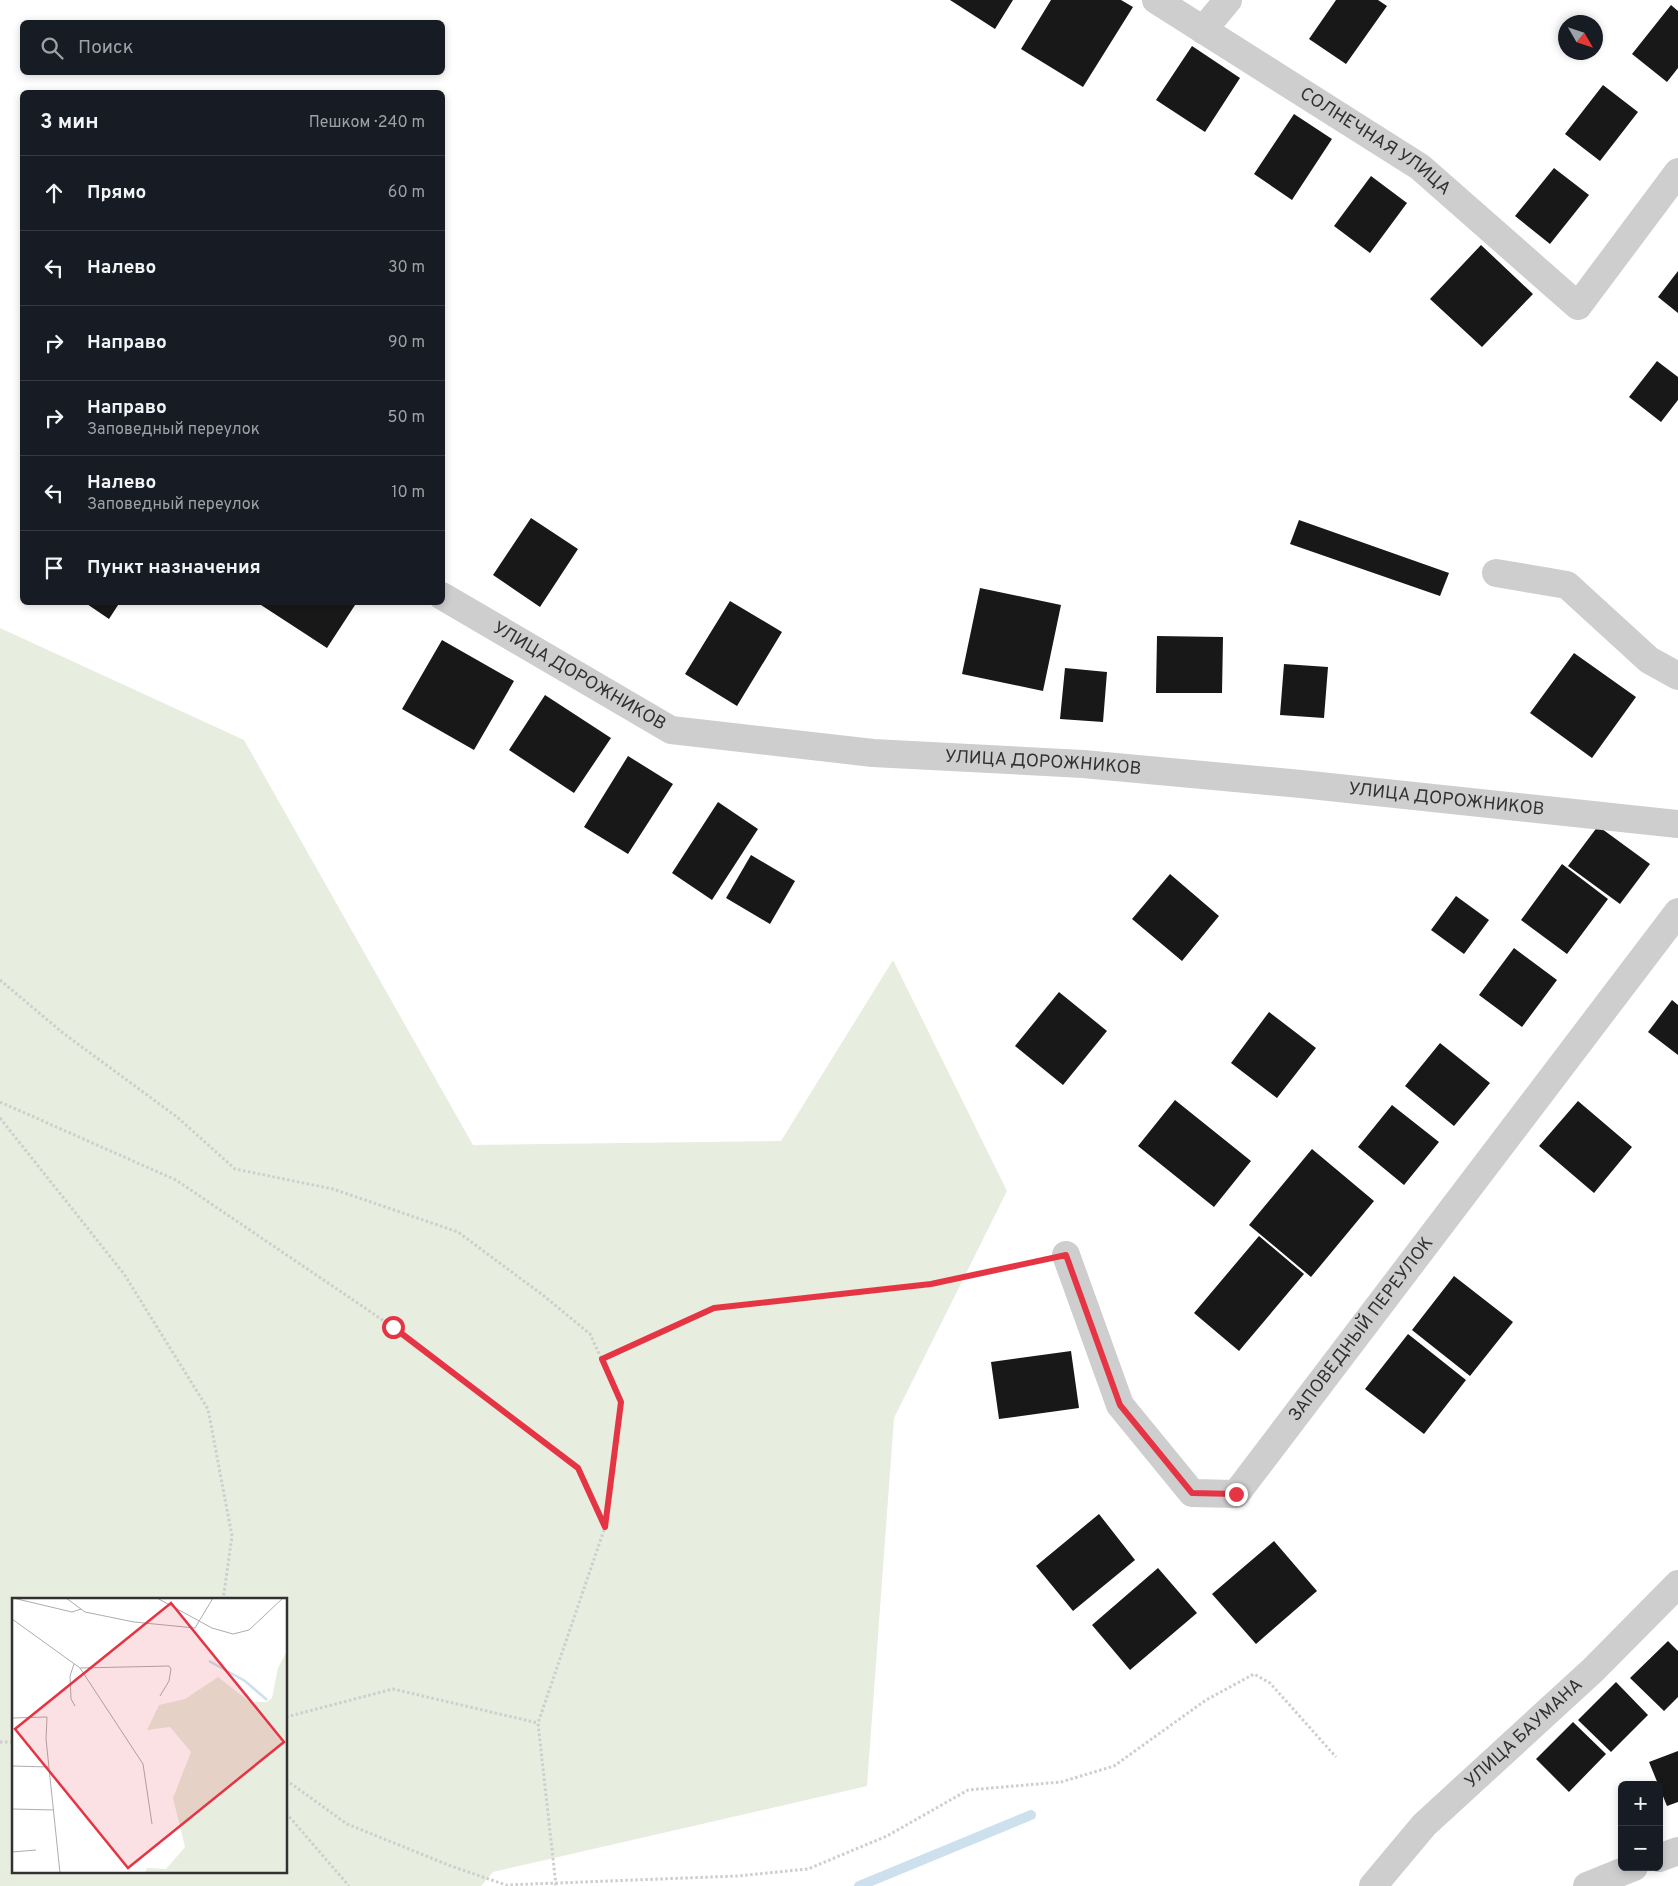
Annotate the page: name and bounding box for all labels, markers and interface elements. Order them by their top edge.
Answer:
north arrow [1558,15,1603,60]
search box [20,20,445,75]
icon: search [38,34,66,62]
text: Поиск [78,36,134,60]
street label: СОЛНЕЧНАЯ УЛИЦА [1295,82,1456,200]
text: 3 мин [40,109,99,136]
text: Пешком · 240 m [309,113,425,133]
icon: ahead [40,179,68,207]
text: Прямо [87,181,146,205]
text: 60 m [388,183,425,203]
icon: left [40,254,68,282]
text: Налево [87,256,156,280]
text: 30 m [388,258,425,278]
icon: right [40,329,68,357]
text: Направо [87,331,167,355]
text: 90 m [388,333,425,353]
text: Направо [87,396,167,420]
icon: right [40,404,68,432]
text: 50 m [388,408,425,428]
text: Заповедный переулок [87,420,260,440]
text: Налево [87,471,156,495]
icon: left [40,479,68,507]
text: 10 m [391,483,425,503]
text: Заповедный переулок [87,495,260,515]
icon: arrive [40,554,68,582]
text: Пункт назначения [87,556,261,580]
street label: УЛИЦА ДОРОЖНИКОВ [488,617,670,736]
street label: УЛИЦА ДОРОЖНИКОВ [944,745,1142,781]
street label: УЛИЦА ДОРОЖНИКОВ [1347,778,1545,821]
street label: ЗАПОВЕДНЫЙ ПЕРЕУЛОК [1284,1232,1439,1426]
route start [382,1316,405,1339]
route end [1225,1483,1248,1506]
inset map [12,1598,288,1874]
street label: УЛИЦА БАУМАНА [1460,1674,1588,1793]
map controls [1618,1781,1663,1871]
button: + [1618,1781,1663,1826]
button: − [1618,1826,1663,1871]

